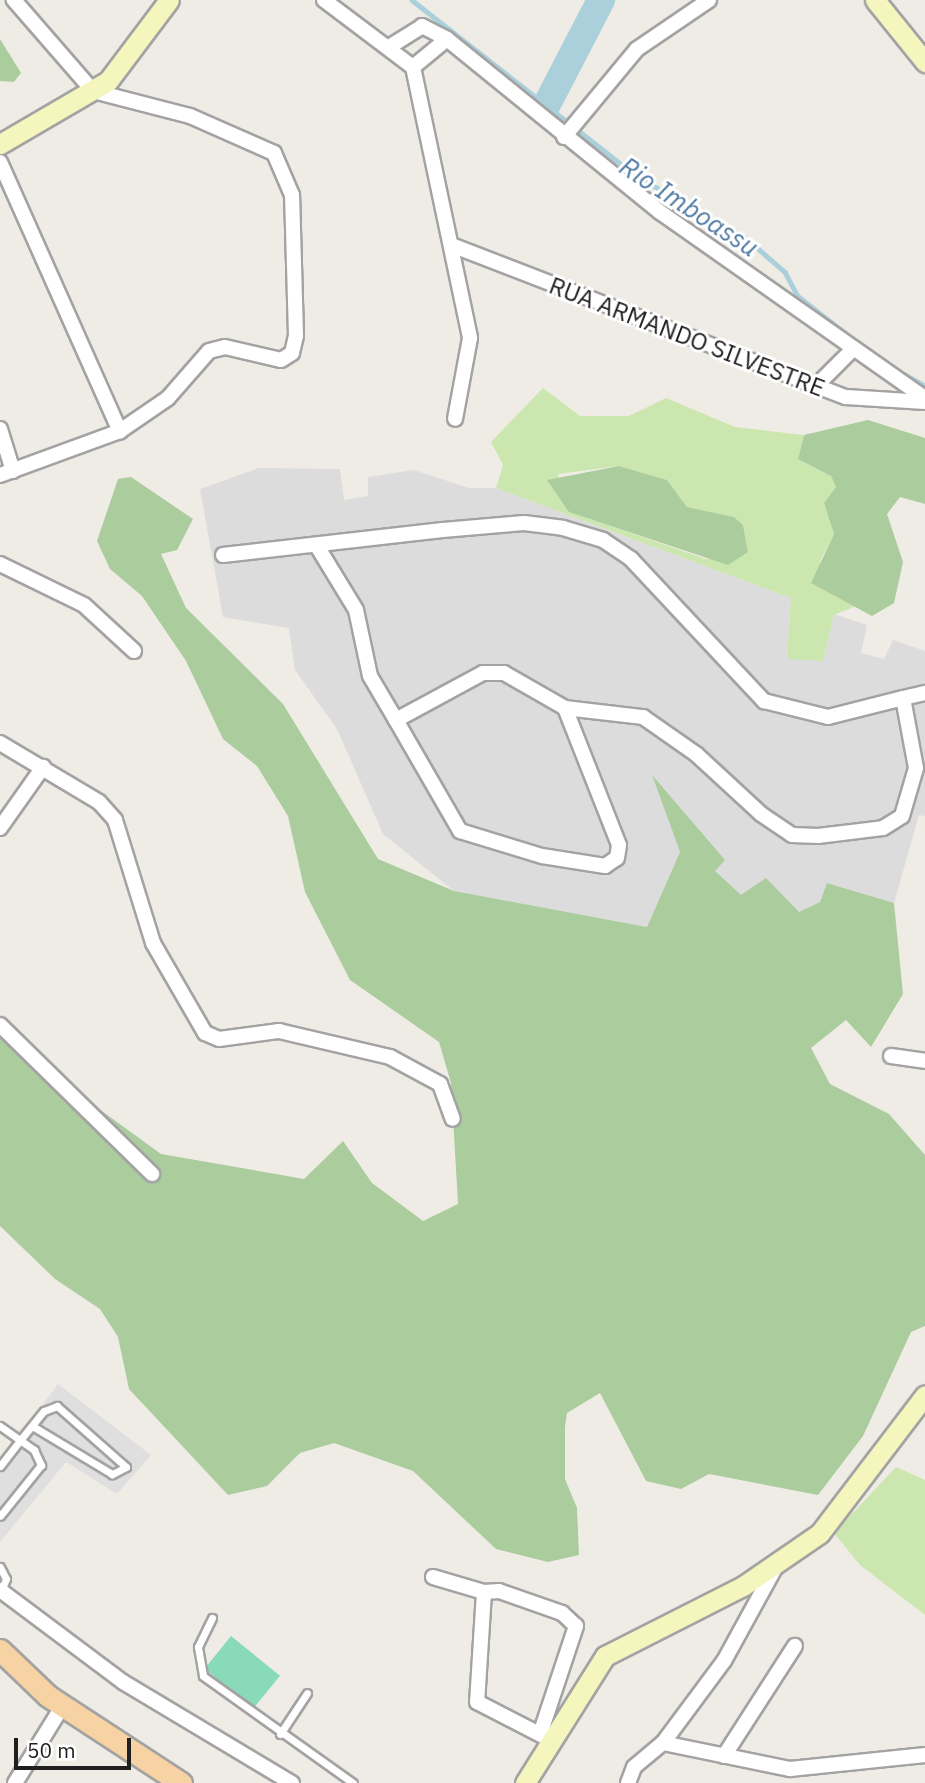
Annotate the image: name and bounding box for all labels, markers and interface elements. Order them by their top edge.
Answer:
water label: Rio Imboassu [614,151,764,263]
street label: RUA ARMANDO SILVESTRE [545,271,829,403]
scale bar [18,1724,135,1768]
text: 50 m [27,1736,76,1764]

